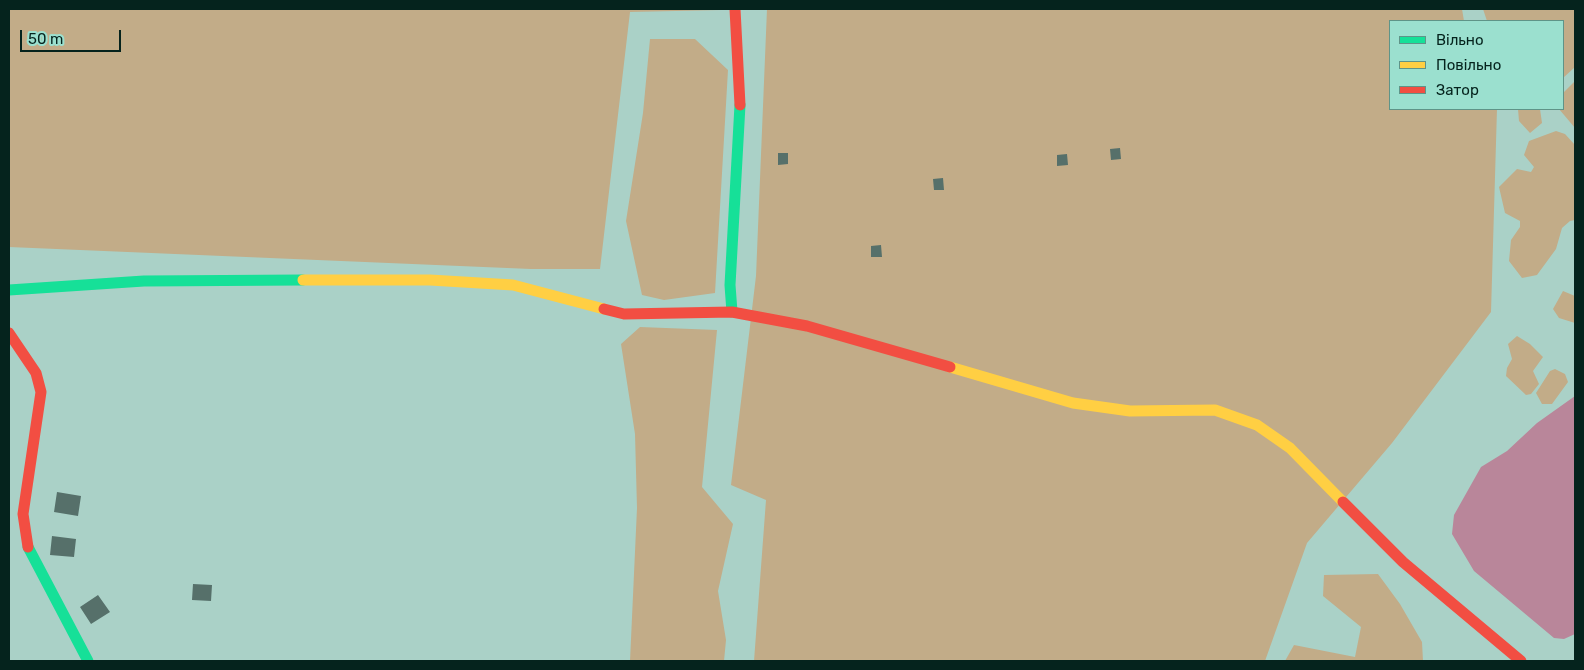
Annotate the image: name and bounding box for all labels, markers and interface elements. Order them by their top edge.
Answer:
scale bar [22,20,124,52]
legend [1389,20,1564,110]
text: 50 m [28,30,63,48]
text: Вільно [1436,31,1484,49]
text: Повільно [1436,56,1501,74]
text: Затор [1436,81,1479,99]

